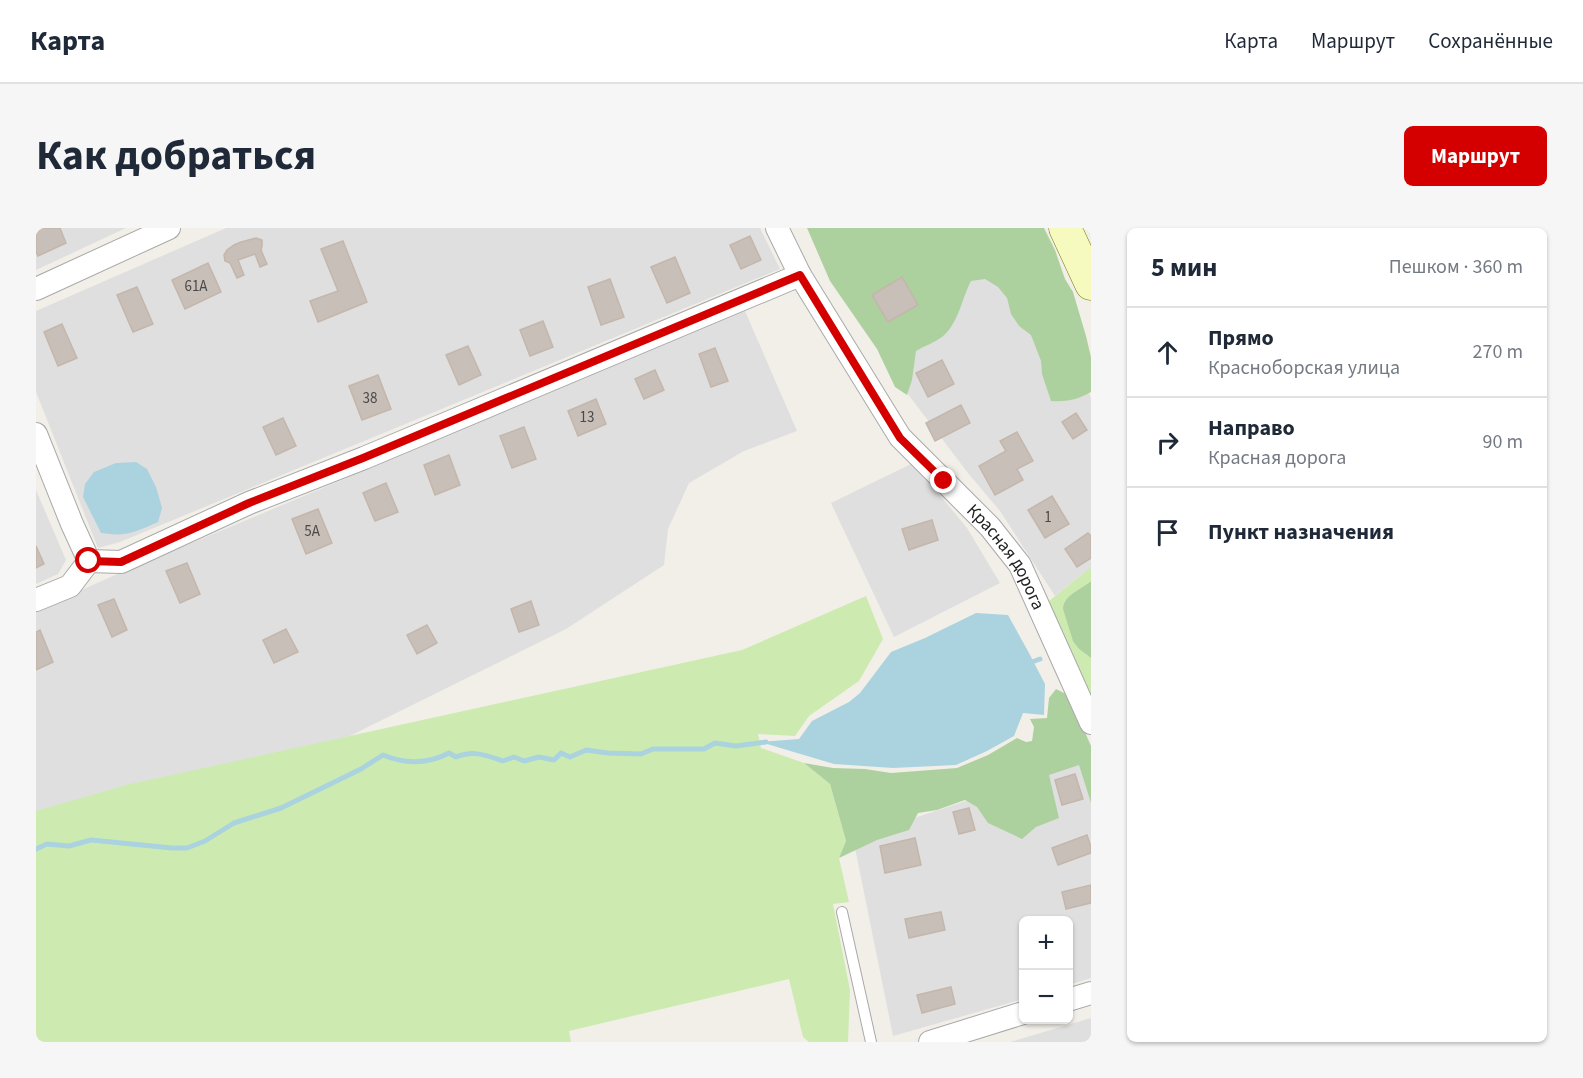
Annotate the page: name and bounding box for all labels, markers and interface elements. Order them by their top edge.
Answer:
text: Карта [30,21,105,61]
text: Карта [1224,26,1278,56]
text: Маршрут [1311,26,1395,56]
text: Сохранённые [1428,26,1553,56]
text: Как добраться [36,126,316,186]
button: Маршрут [1404,126,1547,186]
text: 5 мин [1151,249,1217,286]
text: Пешком · 360 m [1389,253,1523,281]
house number: 61А [184,276,208,297]
text: Прямо [1208,322,1274,354]
icon: ahead [1151,336,1184,369]
text: 270 m [1473,338,1523,366]
text: Красноборская улица [1208,354,1400,382]
house number: 38 [363,388,377,409]
house number: 13 [580,407,594,428]
text: Направо [1208,412,1295,444]
icon: right [1151,426,1184,459]
text: 90 m [1483,428,1523,456]
text: Красная дорога [1208,444,1346,472]
route end [930,467,956,493]
street label: Красная дорога [961,499,1051,614]
house number: 1 [1044,507,1052,528]
icon: arrive [1151,516,1184,549]
text: Пункт назначения [1208,516,1394,548]
house number: 5А [304,521,321,542]
route start [75,547,101,573]
map controls [1019,916,1073,1024]
button: + [1019,916,1073,970]
button: − [1019,970,1073,1024]

